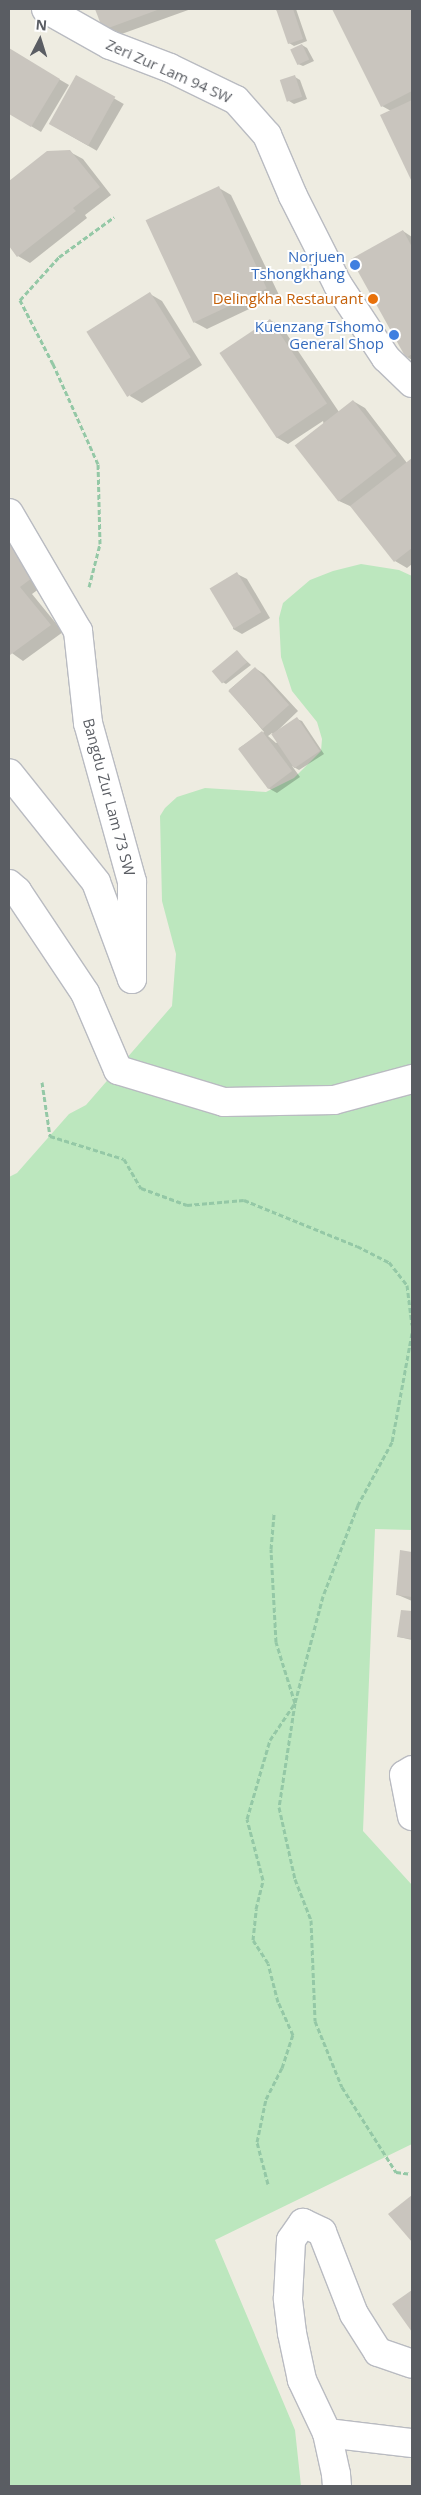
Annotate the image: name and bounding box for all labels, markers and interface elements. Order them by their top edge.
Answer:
north arrow [15,15,65,65]
text: N [35,15,48,35]
street label: Zeri Zur Lam 94 SW [103,35,235,107]
place label: Norjuen Tshongkhang [251,247,345,282]
marker: Norjuen Tshongkhang [349,259,361,271]
place label: Delingkha Restaurant [213,290,363,308]
marker: Delingkha Restaurant [367,293,379,305]
place label: Kuenzang Tshomo General Shop [255,317,384,352]
marker: Kuenzang Tshomo General Shop [388,329,400,341]
street label: Bangdu Zur Lam 73 SW [79,716,139,878]

